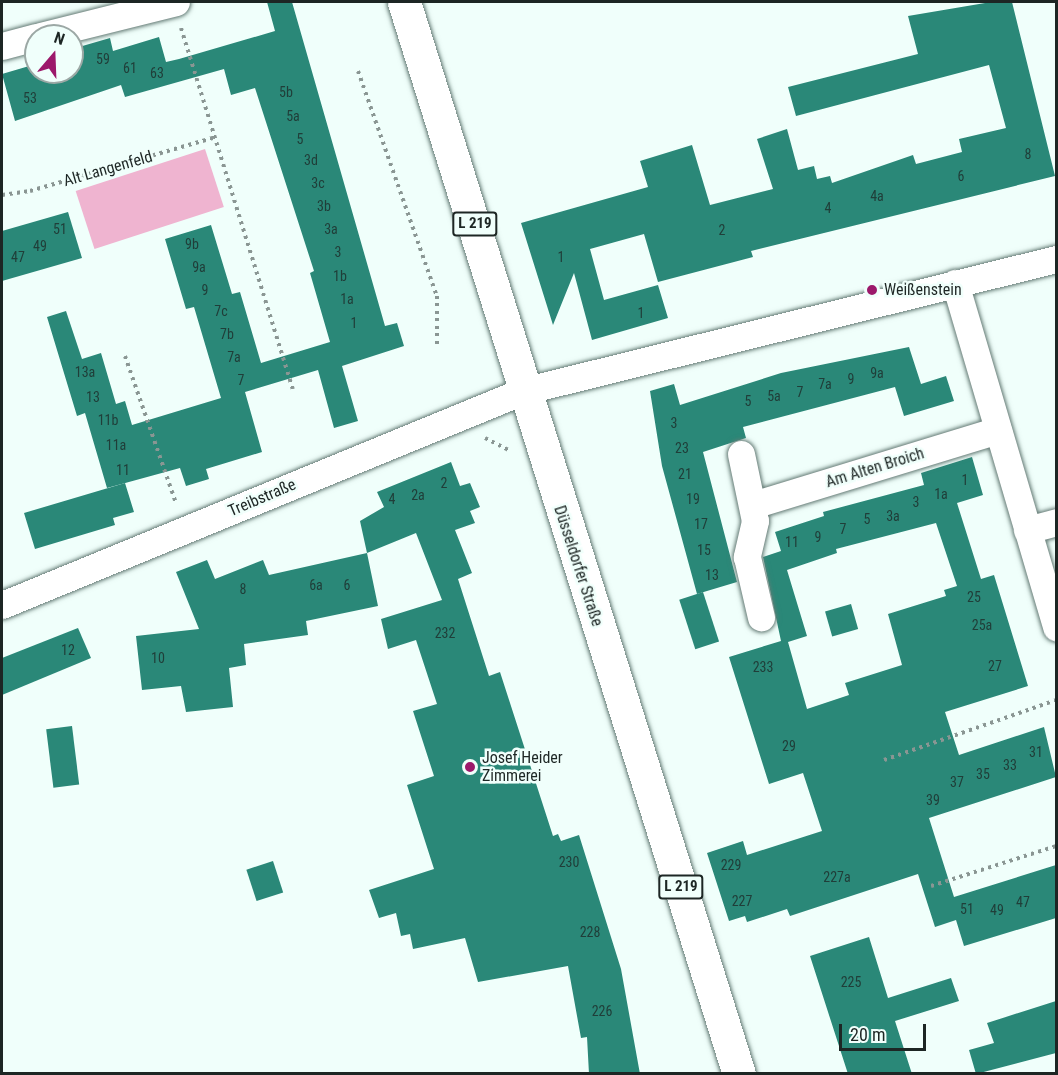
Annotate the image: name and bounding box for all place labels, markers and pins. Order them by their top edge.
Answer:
place label: Weißenstein [884,280,962,300]
marker: Weißenstein [865,283,879,297]
place label: Josef Heider Zimmerei [482,748,563,786]
marker: Josef Heider Zimmerei [463,760,477,774]

